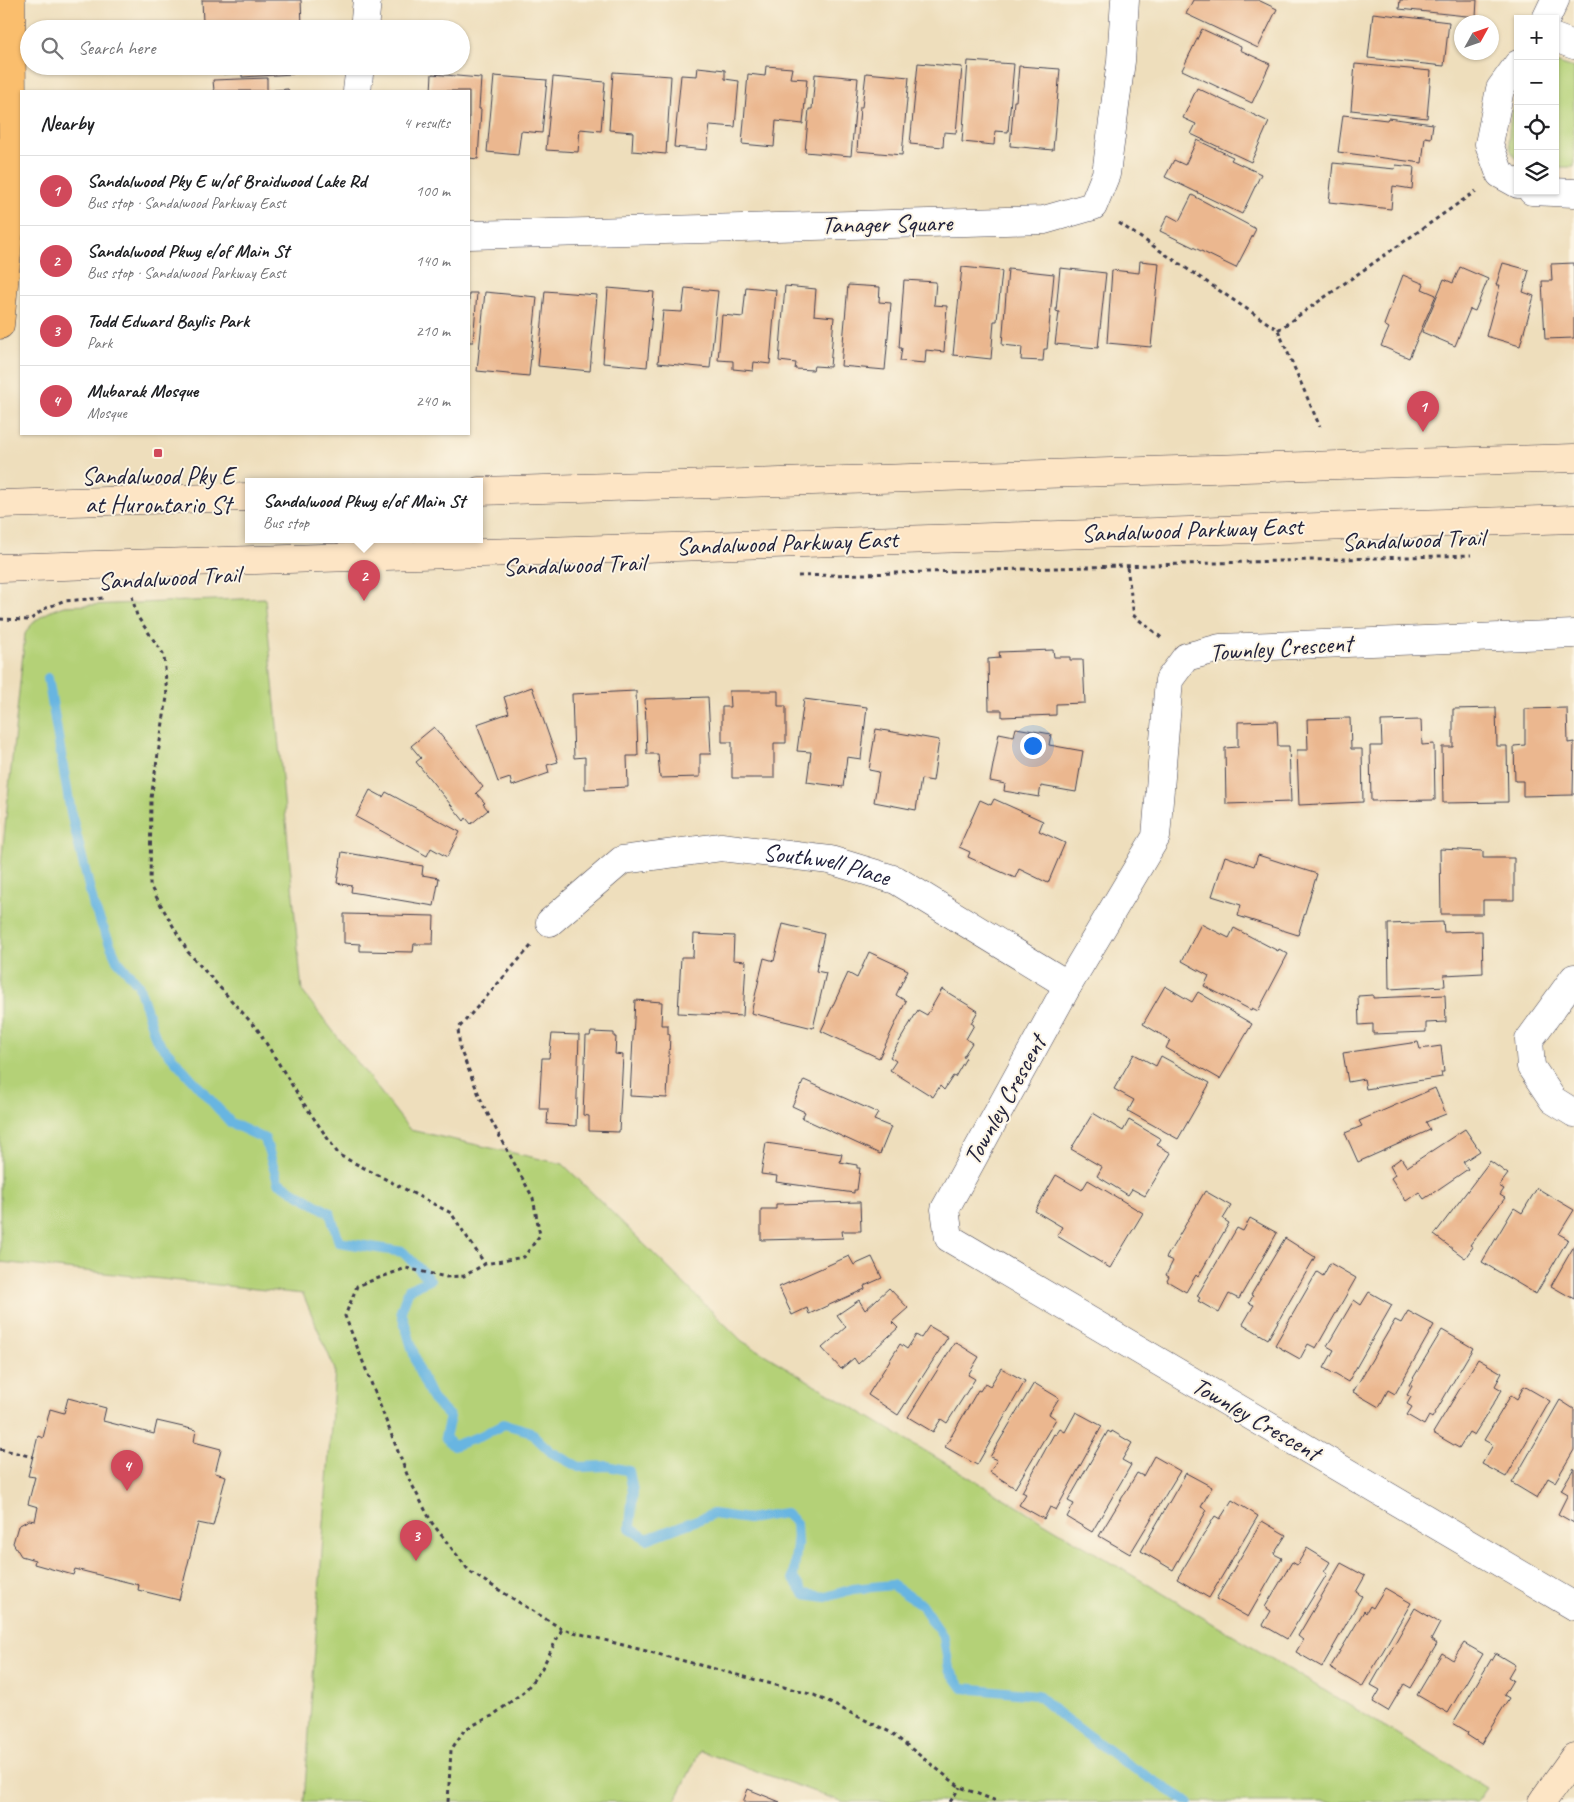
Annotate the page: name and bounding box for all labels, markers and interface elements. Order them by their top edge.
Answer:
north arrow [1454,15,1499,60]
map controls [1514,15,1559,195]
button: + [1514,15,1559,60]
search box [20,20,470,75]
icon: search [38,34,66,62]
text: Search here [78,36,155,60]
button: − [1514,60,1559,105]
button: locate [1514,105,1559,150]
text: Nearby [40,110,93,136]
text: 4 results [403,113,450,133]
button: layers [1514,150,1559,195]
text: Sandalwood Pky E w/of Braidwood Lake Rd [87,169,366,193]
text: 1 [52,181,60,201]
text: 100 m [416,181,450,201]
text: Bus stop · Sandalwood Parkway East [87,193,286,213]
street label: Tanager Square [821,207,954,241]
text: Sandalwood Pkwy e/of Main St [87,239,289,263]
text: 2 [52,251,60,271]
text: 140 m [416,251,450,271]
text: Bus stop · Sandalwood Parkway East [87,263,286,283]
text: Todd Edward Baylis Park [87,309,249,333]
text: 3 [52,321,60,341]
text: 210 m [416,321,450,341]
text: Park [87,333,112,353]
text: Mubarak Mosque [87,379,198,403]
text: 4 [52,391,60,411]
text: 240 m [416,391,450,411]
pin: 1 [1407,391,1439,432]
text: Mosque [87,403,127,423]
marker: Sandalwood Pky E at Hurontario St [152,447,164,459]
place label: Sandalwood Pky E at Hurontario St [81,460,237,521]
popup [245,478,483,543]
text: Sandalwood Pkwy e/of Main St [263,489,465,513]
street label: Sandalwood Parkway East [1081,510,1306,550]
text: Bus stop [263,513,309,533]
street label: Sandalwood Trail [1341,521,1490,558]
street label: Sandalwood Parkway East [676,523,901,563]
street label: Sandalwood Trail [502,546,651,583]
street label: Sandalwood Trail [97,558,246,598]
pin: 2 [348,560,380,601]
street label: Townley Crescent [1209,627,1357,669]
your location [1020,733,1046,759]
street label: Southwell Place [761,836,896,894]
street label: Townley Crescent [956,1027,1055,1170]
street label: Townley Crescent [1186,1369,1329,1470]
pin: 4 [111,1450,143,1491]
pin: 3 [400,1520,432,1561]

